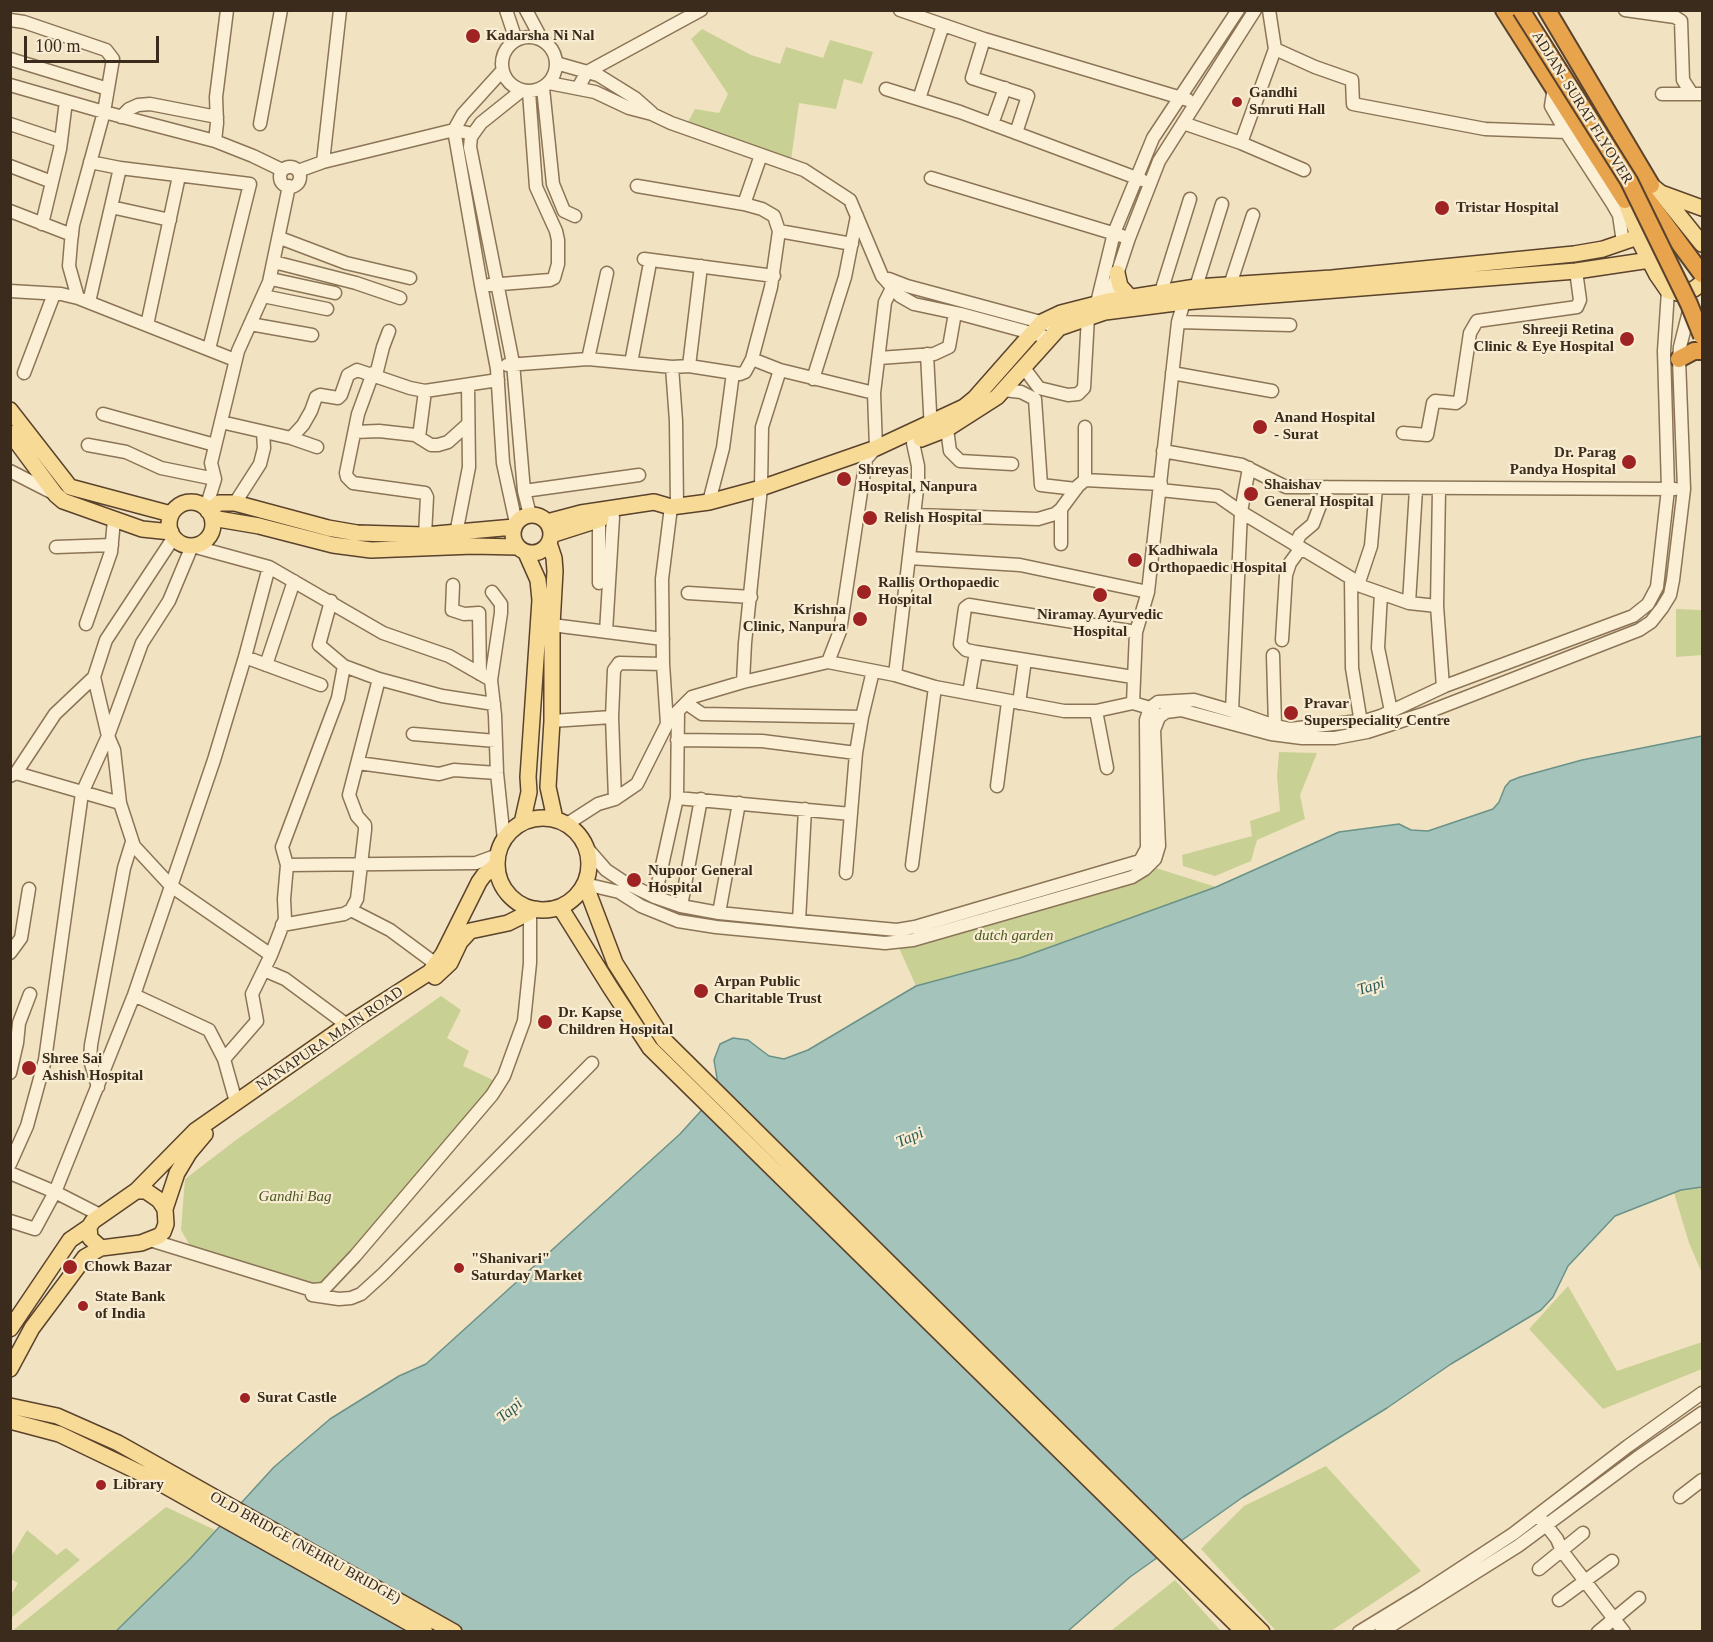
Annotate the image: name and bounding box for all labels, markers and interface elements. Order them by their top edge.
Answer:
scale bar [27,24,162,62]
marker: Kadarsha Ni Nal [464,27,482,45]
place label: Kadarsha Ni Nal [486,27,594,45]
street label: ADJAN- SURAT FLYOVER [1528,28,1636,188]
text: 100 m [35,36,81,56]
place label: Gandhi Smruti Hall [1249,84,1325,119]
marker: Gandhi Smruti Hall [1230,95,1244,109]
marker: Tristar Hospital [1433,199,1451,217]
place label: Tristar Hospital [1456,199,1559,217]
place label: Shreeji Retina Clinic & Eye Hospital [1474,321,1614,356]
marker: Shreeji Retina Clinic & Eye Hospital [1618,330,1636,348]
place label: Anand Hospital - Surat [1274,409,1375,444]
marker: Anand Hospital - Surat [1251,418,1269,436]
place label: Dr. Parag Pandya Hospital [1510,444,1616,479]
marker: Dr. Parag Pandya Hospital [1620,453,1638,471]
place label: Shreyas Hospital, Nanpura [858,461,977,496]
marker: Shreyas Hospital, Nanpura [835,470,853,488]
place label: Shaishav General Hospital [1264,476,1374,511]
marker: Shaishav General Hospital [1242,485,1260,503]
marker: Relish Hospital [861,509,879,527]
place label: Relish Hospital [884,509,982,527]
place label: Kadhiwala Orthopaedic Hospital [1148,542,1287,577]
marker: Kadhiwala Orthopaedic Hospital [1126,551,1144,569]
place label: Rallis Orthopaedic Hospital [878,574,999,609]
marker: Rallis Orthopaedic Hospital [855,583,873,601]
marker: Niramay Ayurvedic Hospital [1091,586,1109,604]
place label: Krishna Clinic, Nanpura [743,601,846,636]
place label: Niramay Ayurvedic Hospital [1037,606,1163,641]
marker: Krishna Clinic, Nanpura [851,610,869,628]
place label: Pravar Superspeciality Centre [1304,695,1450,730]
marker: Pravar Superspeciality Centre [1282,704,1300,722]
place label: Nupoor General Hospital [648,862,753,897]
marker: Nupoor General Hospital [625,871,643,889]
park label: dutch garden [974,927,1054,945]
place label: Arpan Public Charitable Trust [714,973,822,1008]
water label: Tapi [1355,974,1387,1000]
marker: Arpan Public Charitable Trust [692,982,710,1000]
street label: NANAPURA MAIN ROAD [253,983,407,1095]
place label: Dr. Kapse Children Hospital [558,1004,673,1039]
marker: Dr. Kapse Children Hospital [536,1013,554,1031]
place label: Shree Sai Ashish Hospital [42,1050,143,1085]
marker: Shree Sai Ashish Hospital [20,1059,38,1077]
water label: Tapi [893,1124,927,1152]
park label: Gandhi Bag [259,1188,331,1206]
place label: "Shanivari" Saturday Market [471,1250,582,1285]
marker: Chowk Bazar [61,1258,79,1276]
place label: Chowk Bazar [84,1258,172,1276]
marker: "Shanivari" Saturday Market [452,1261,466,1275]
place label: State Bank of India [95,1288,165,1323]
marker: State Bank of India [76,1299,90,1313]
place label: Surat Castle [257,1389,337,1407]
marker: Surat Castle [238,1391,252,1405]
water label: Tapi [493,1395,527,1427]
place label: Library [113,1476,164,1494]
marker: Library [94,1478,108,1492]
street label: OLD BRIDGE (NEHRU BRIDGE) [206,1488,404,1608]

